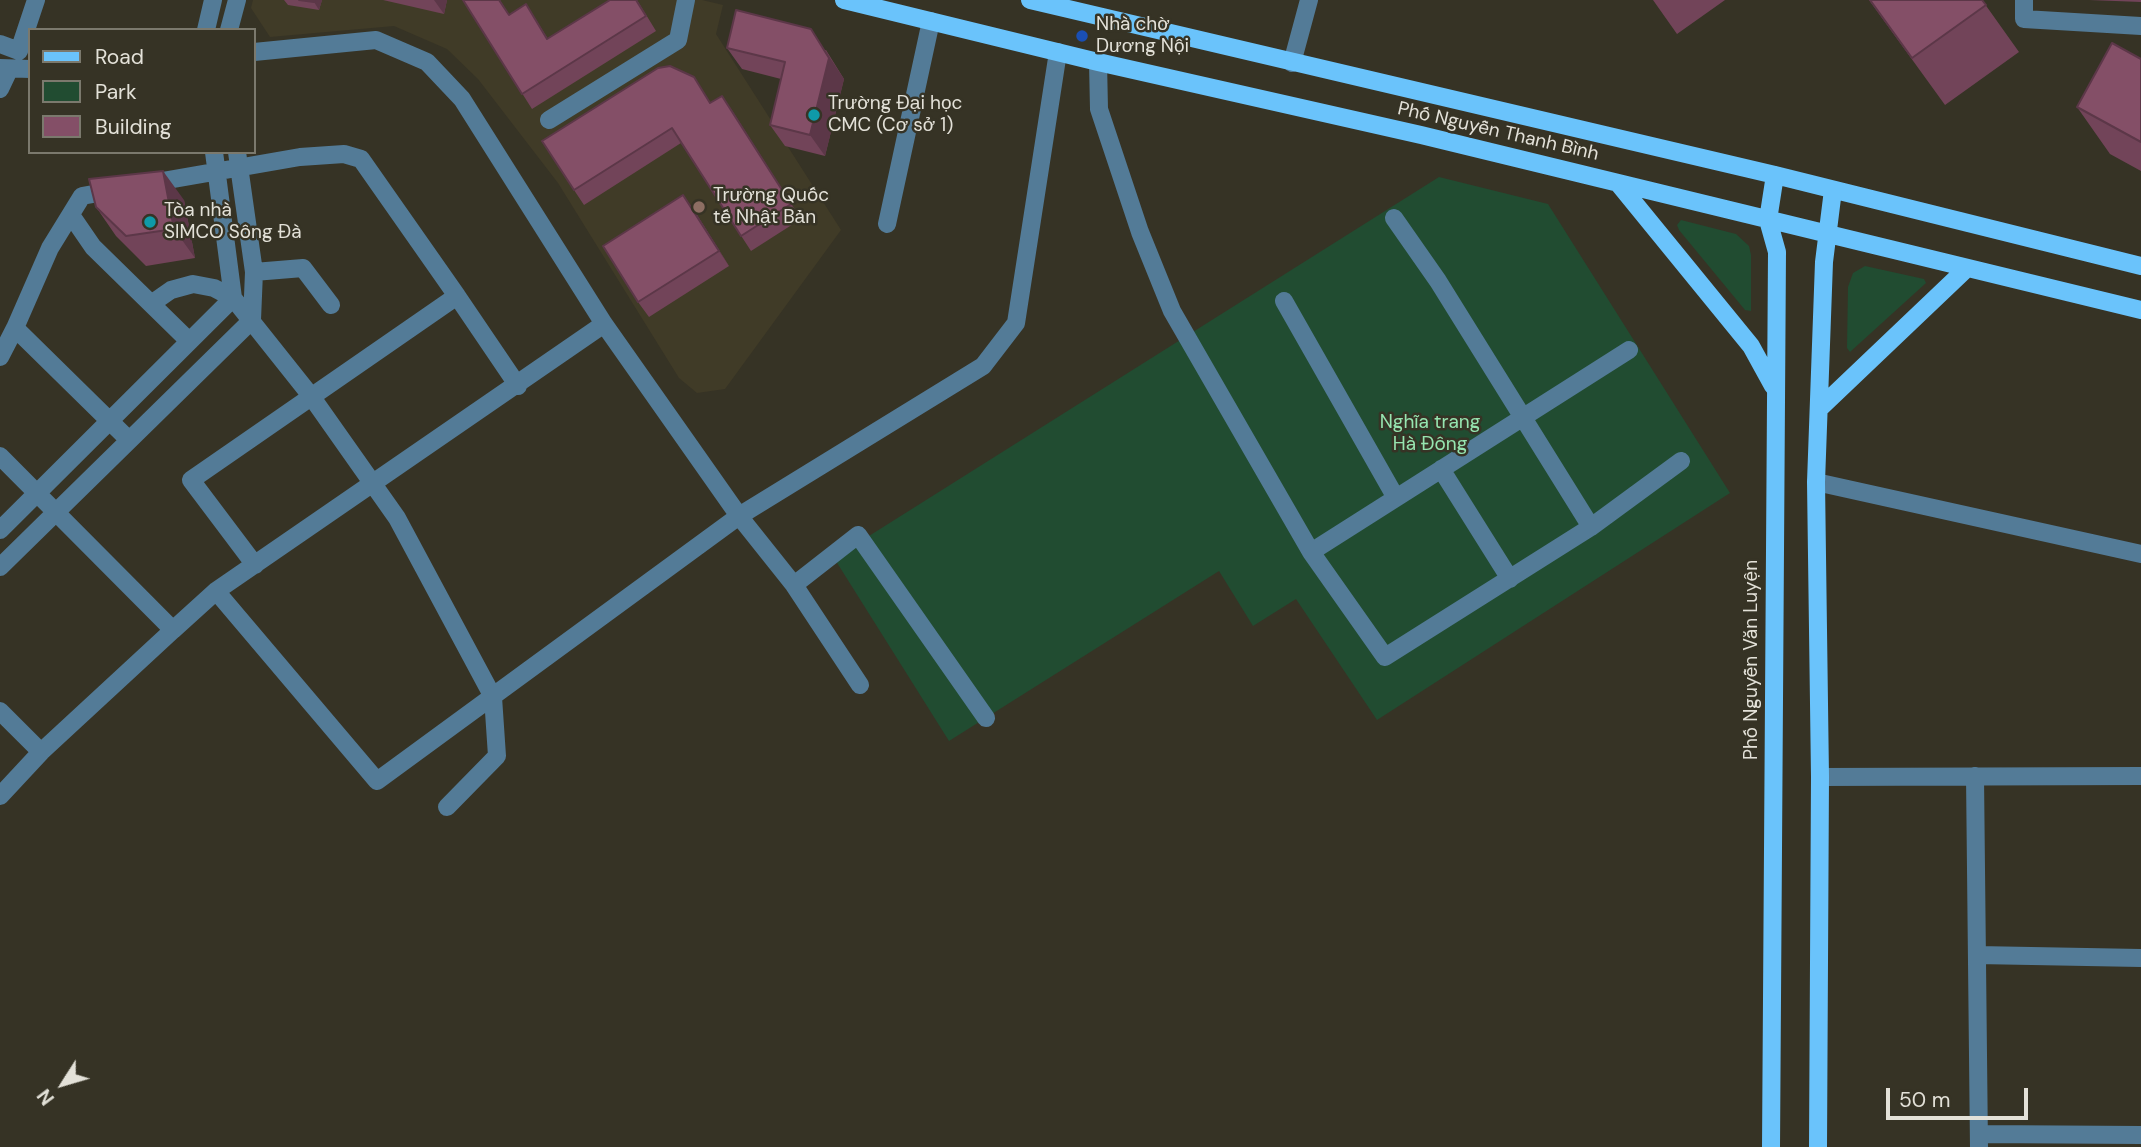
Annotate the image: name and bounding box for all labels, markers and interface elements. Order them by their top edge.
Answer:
place label: Nhà chờ Dương Nội [1096,14,1189,58]
legend [28,28,256,154]
marker: Nhà chờ Dương Nội [1074,28,1090,44]
text: Road [95,43,144,71]
text: Park [95,78,136,106]
place label: Trường Đại học CMC (Cơ sở 1) [828,93,962,137]
street label: Phố Nguyễn Thanh Bình [1395,98,1601,166]
marker: Trường Đại học CMC (Cơ sở 1) [806,107,822,123]
text: Building [95,113,171,141]
place label: Trường Quốc tế Nhật Bản [713,185,829,229]
marker: Trường Quốc tế Nhật Bản [691,199,707,215]
place label: Tòa nhà SIMCO Sông Đà [164,200,301,244]
marker: Tòa nhà SIMCO Sông Đà [142,214,158,230]
park label: Nghĩa trang Hà Đông [1380,412,1480,456]
street label: Phố Nguyễn Văn Luyện [1741,560,1763,760]
north arrow [28,1049,98,1119]
scale bar [1889,1074,2031,1118]
text: N [32,1084,60,1110]
text: 50 m [1899,1086,1950,1114]

